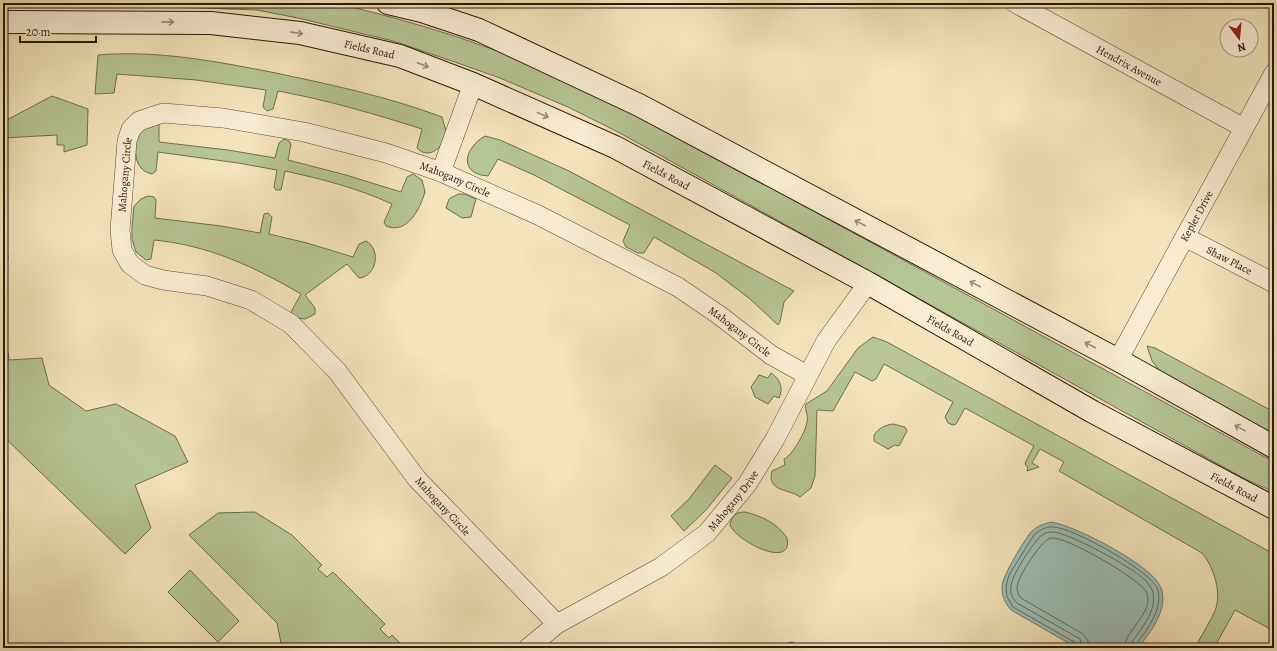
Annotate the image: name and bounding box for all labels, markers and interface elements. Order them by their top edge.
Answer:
scale bar [20,18,96,44]
one-way arrow [161,18,174,26]
north arrow [1219,18,1259,58]
text: 20 m [26,24,50,40]
one-way arrow [291,29,304,37]
street label: Fields Road [343,36,396,63]
text: N [1236,39,1248,55]
street label: Hendrix Avenue [1093,42,1164,90]
one-way arrow [417,61,429,69]
one-way arrow [537,112,549,119]
street label: Mahogany Circle [114,135,136,213]
street label: Fields Road [640,156,692,194]
street label: Mahogany Circle [418,158,493,201]
street label: Kepler Drive [1177,188,1217,244]
one-way arrow [854,219,866,227]
street label: Shaw Place [1204,242,1255,279]
one-way arrow [969,280,981,287]
street label: Mahogany Circle [705,303,774,361]
street label: Fields Road [924,311,976,350]
one-way arrow [1084,340,1096,348]
one-way arrow [1234,424,1246,432]
street label: Mahogany Drive [705,467,762,535]
street label: Fields Road [1208,469,1260,506]
street label: Mahogany Circle [411,474,474,539]

